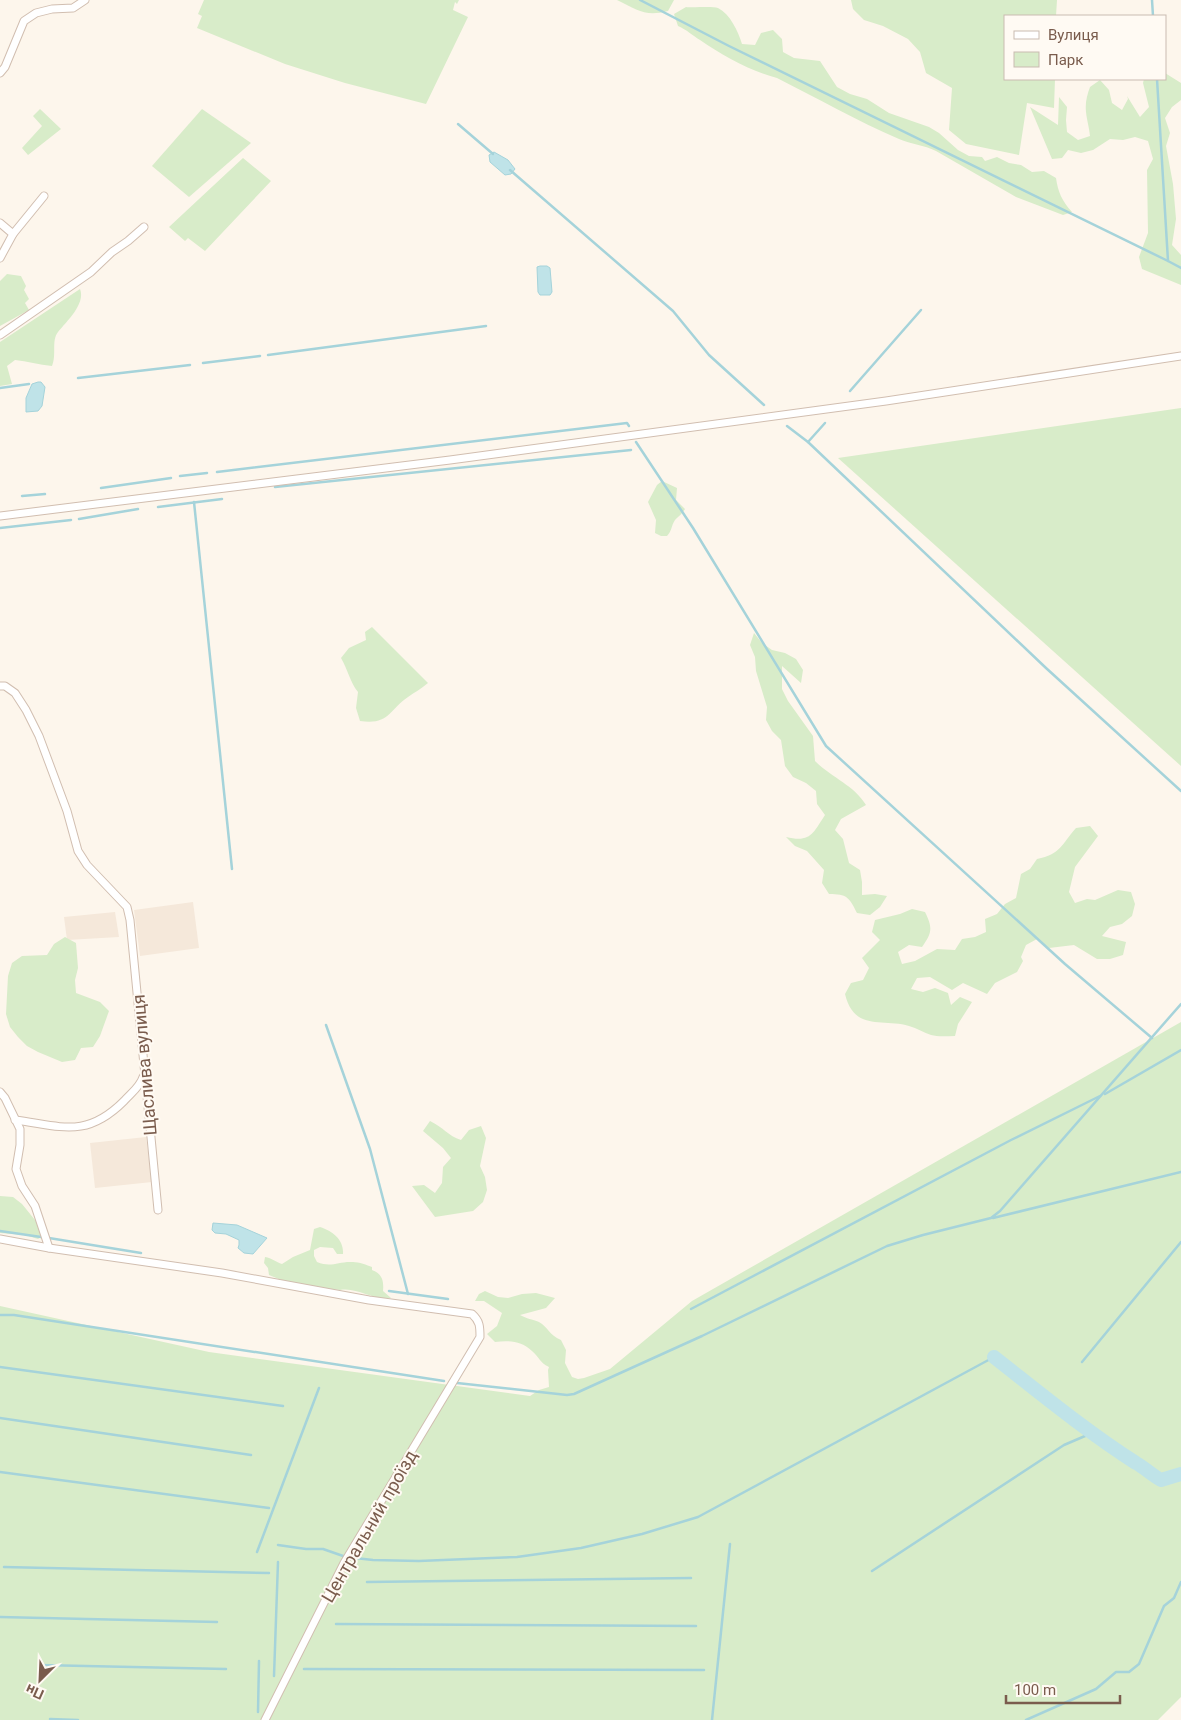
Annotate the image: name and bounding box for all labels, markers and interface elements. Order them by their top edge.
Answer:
legend [1004,15,1166,80]
text: Вулиця [1048,26,1099,44]
text: Парк [1048,51,1083,69]
street label: Щаслива вулиця [127,993,161,1137]
street label: Центральний проїзд [317,1446,421,1606]
north arrow [15,1655,65,1705]
scale bar [1006,1672,1120,1704]
text: Пн [23,1681,46,1703]
text: 100 m [1014,1681,1056,1699]

